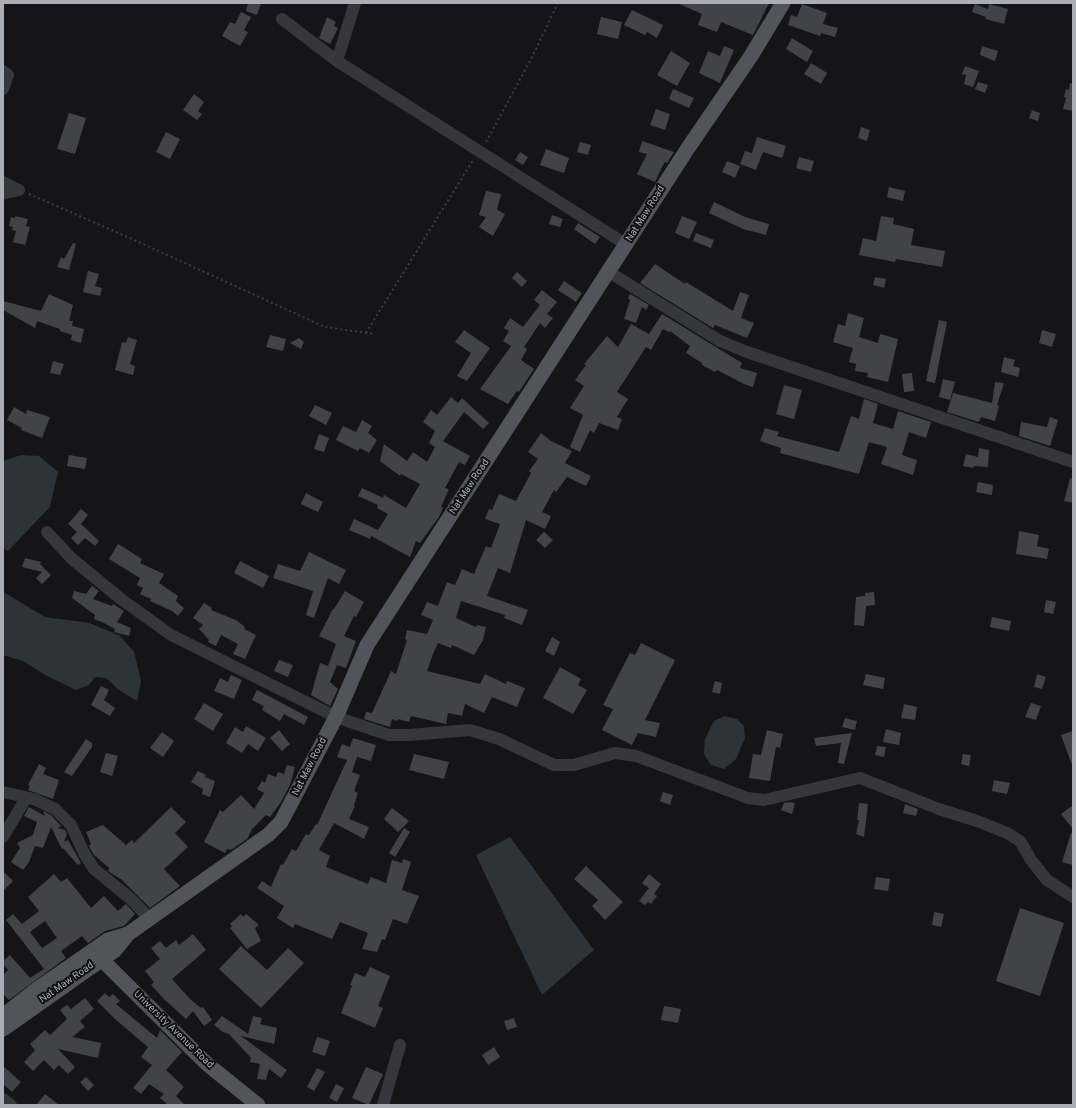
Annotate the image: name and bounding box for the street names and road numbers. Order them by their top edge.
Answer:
street label: Nat Maw Road [624,184,668,244]
street label: Nat Maw Road [448,457,492,517]
street label: Nat Maw Road [290,736,330,798]
street label: Nat Maw Road [38,960,96,1006]
street label: University Avenue Road [130,989,216,1071]

